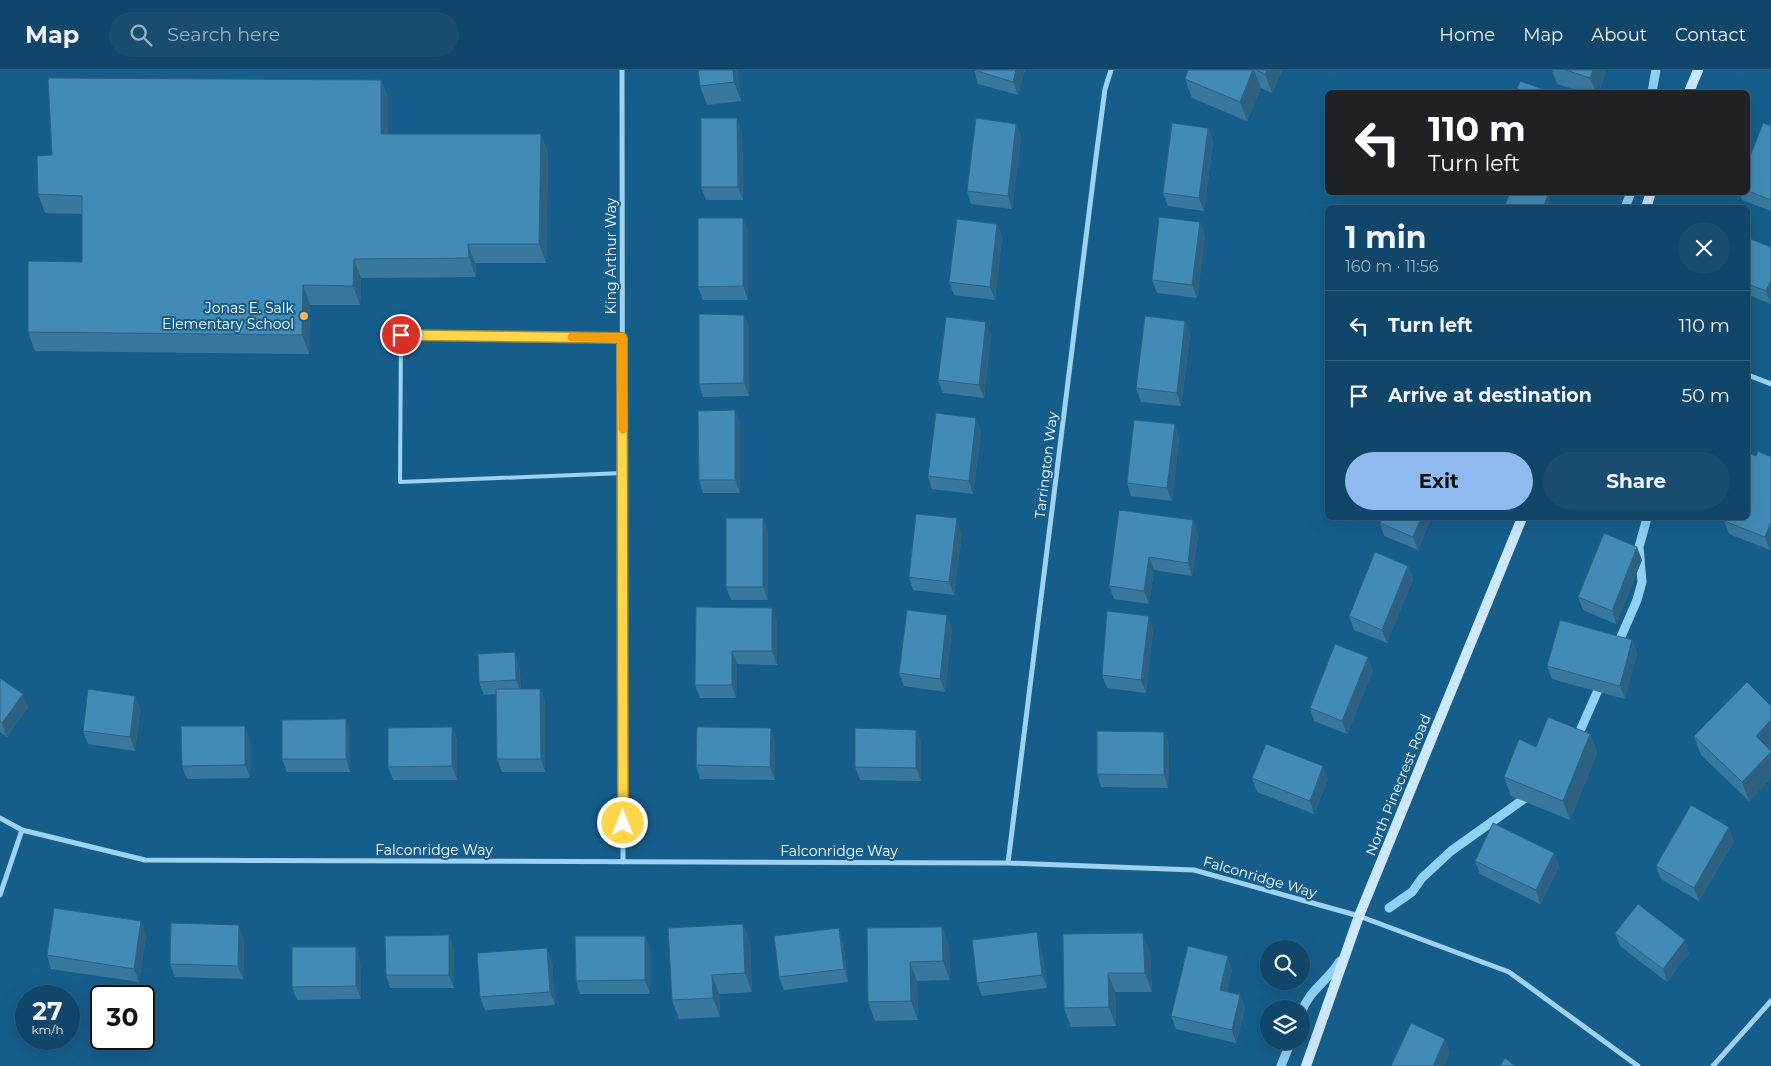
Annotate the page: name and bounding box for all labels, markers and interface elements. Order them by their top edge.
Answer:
search box [109,12,459,57]
text: Map [25,20,79,49]
icon: search [127,21,155,49]
text: Search here [167,23,280,46]
text: Home [1439,24,1495,46]
text: Map [1523,24,1563,46]
text: About [1591,24,1647,46]
text: Contact [1675,24,1746,46]
text: 110 m [1428,107,1526,150]
icon: left [1345,110,1410,175]
text: Turn left [1428,150,1520,177]
street label: King Arthur Way [602,197,620,314]
text: 1 min [1345,219,1426,256]
button: close [1678,222,1730,274]
text: 160 m · 11:56 [1345,257,1438,276]
place label: Jonas E. Salk Elementary School [162,299,295,333]
marker: Jonas E. Salk Elementary School [298,310,310,322]
icon: left [1345,312,1373,340]
pin [380,314,422,356]
text: Turn left [1388,314,1473,337]
text: 110 m [1679,314,1730,337]
icon: arrive [387,321,415,349]
icon: arrive [1345,382,1373,410]
text: Arrive at destination [1388,384,1592,407]
text: 50 m [1682,384,1730,407]
street label: Tarrington Way [1031,410,1062,519]
button: Exit [1345,452,1533,510]
button: Share [1543,452,1730,510]
street label: North Pinecrest Road [1361,712,1435,858]
position arrow [596,796,648,848]
street label: Falconridge Way [375,841,493,859]
street label: Falconridge Way [780,842,898,860]
street label: Falconridge Way [1201,852,1319,902]
map controls [1260,940,1310,1050]
button: search [1260,940,1310,990]
speed limit sign: 30 [90,985,155,1050]
text: 27 [32,996,63,1026]
button: layers [1260,1000,1310,1050]
text: km/h [31,1022,64,1037]

